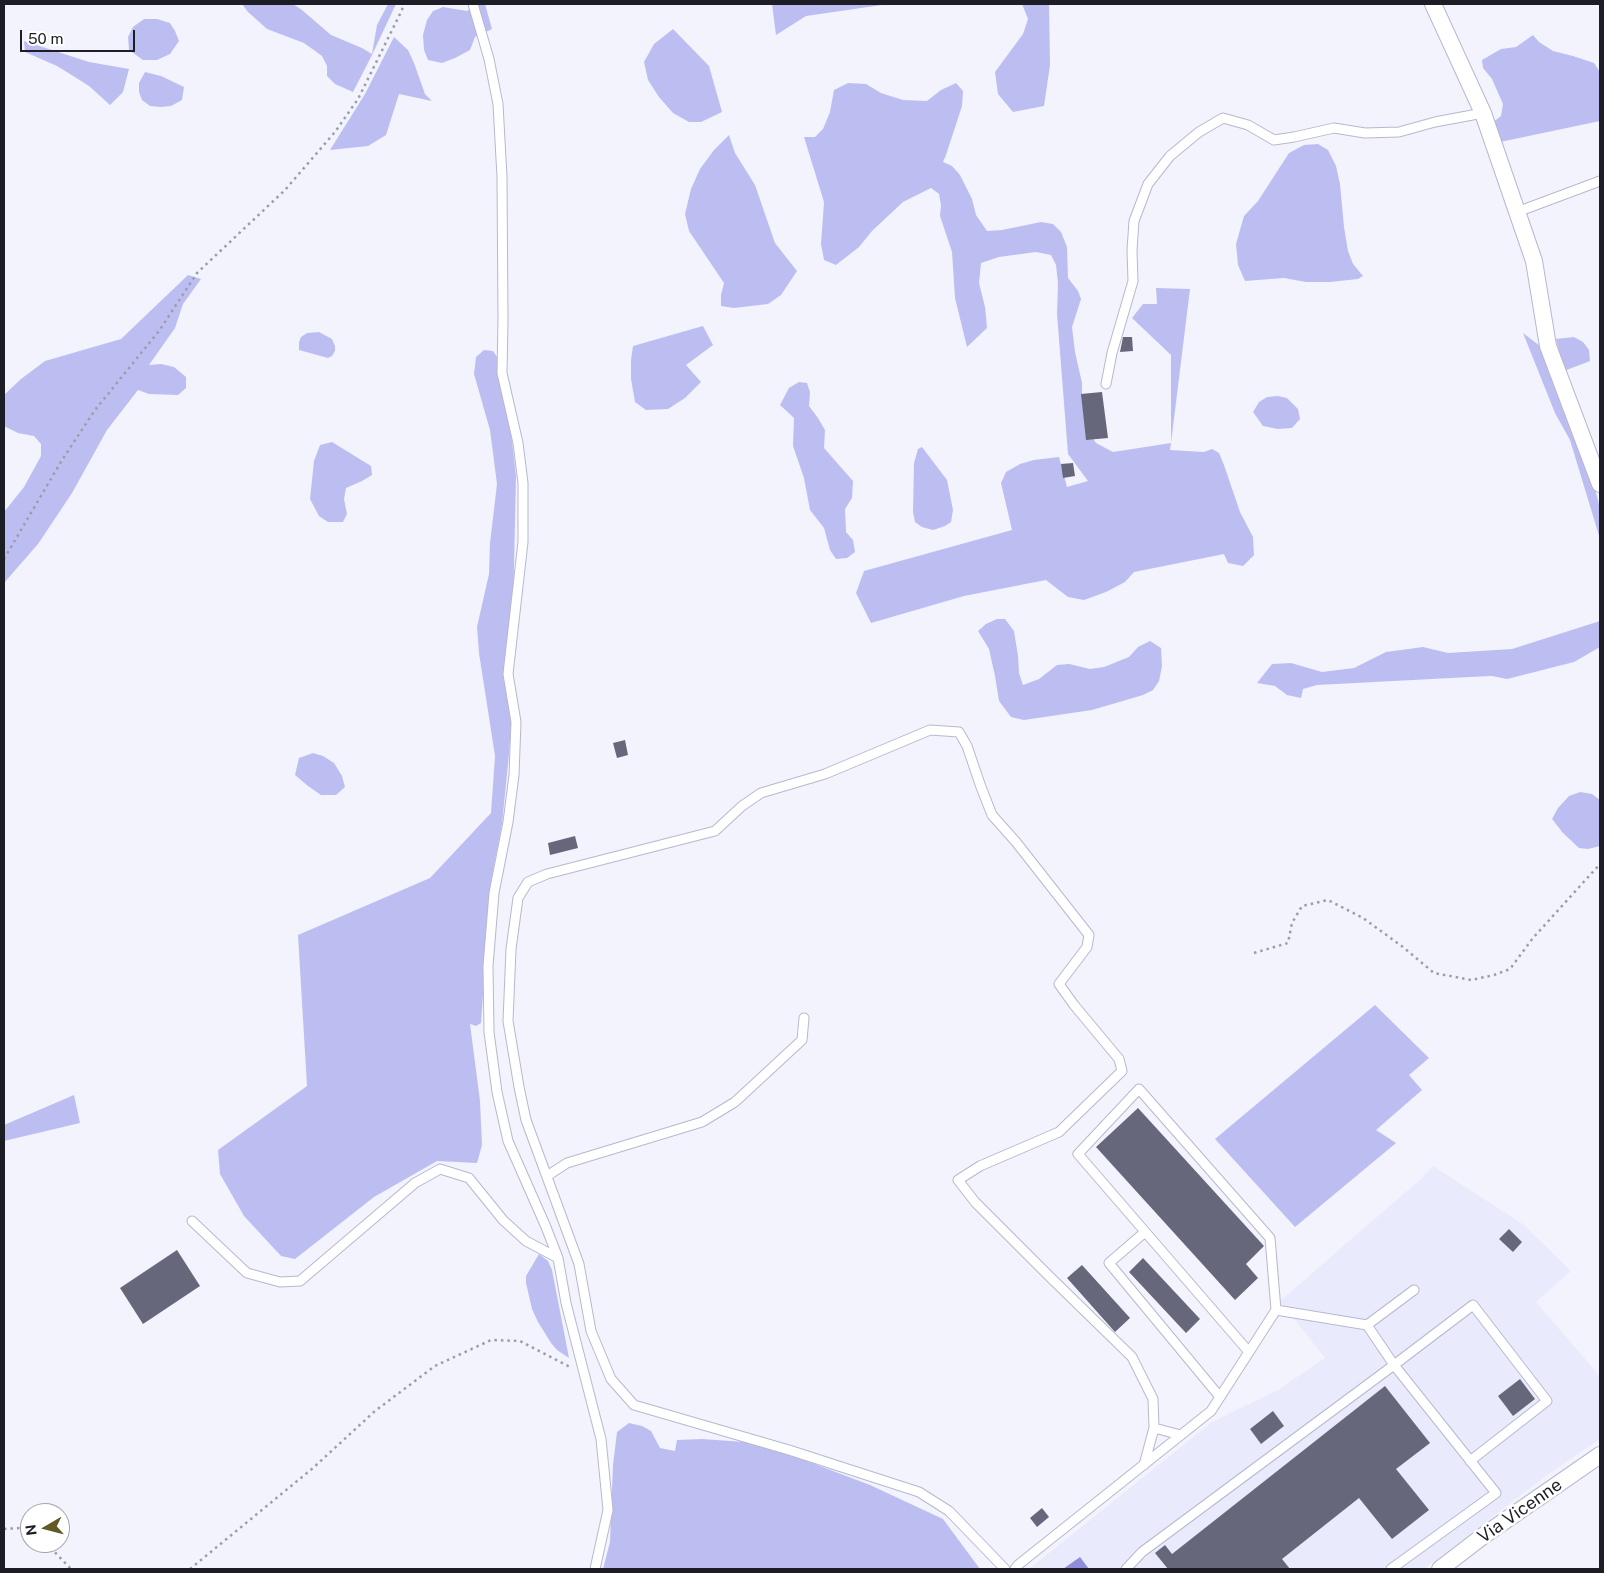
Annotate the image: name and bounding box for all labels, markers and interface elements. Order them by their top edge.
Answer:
scale bar [22,20,138,52]
text: 50 m [28,30,63,47]
street label: Via Vicenne [1474,1474,1566,1548]
north arrow [20,1503,70,1553]
text: N [22,1523,40,1536]

